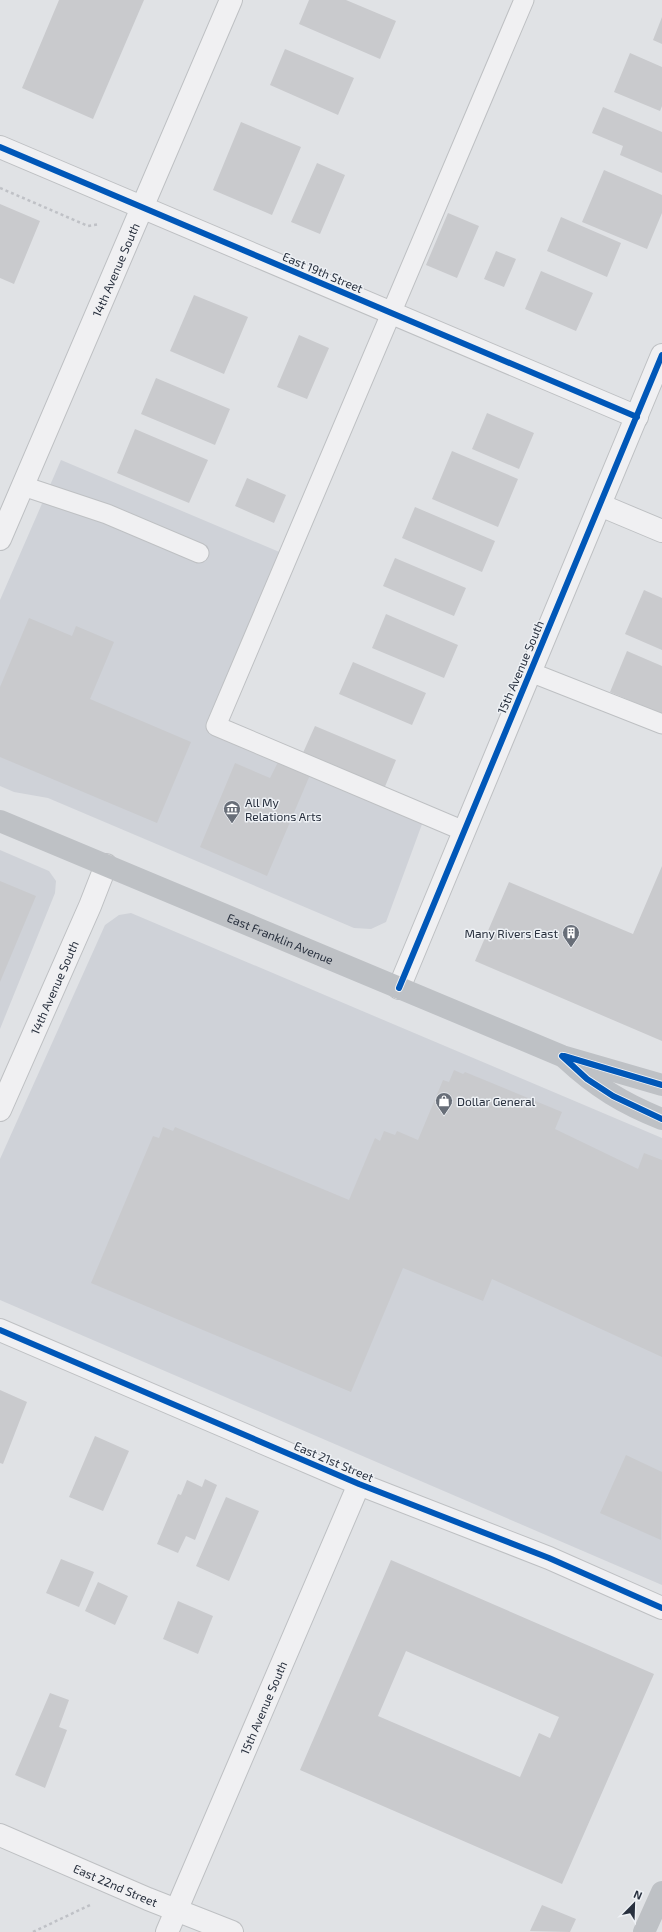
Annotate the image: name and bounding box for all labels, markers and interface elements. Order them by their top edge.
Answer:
street label: 14th Avenue South [89,220,142,319]
street label: East 19th Street [281,249,366,295]
street label: 15th Avenue South [494,618,546,716]
place label: All My Relations Arts [245,795,322,823]
museum icon: All My Relations Arts [222,799,242,824]
street label: East Franklin Avenue [225,910,336,967]
building icon: Many Rivers East [561,923,581,948]
place label: Many Rivers East [464,926,558,940]
street label: 14th Avenue South [27,938,81,1036]
shop icon: Dollar General [434,1091,454,1116]
place label: Dollar General [457,1094,536,1108]
street label: East 21st Street [292,1438,376,1484]
street label: 15th Avenue South [237,1659,289,1756]
street label: East 22nd Street [71,1861,160,1909]
north arrow [614,1884,654,1924]
text: N [632,1887,644,1902]

